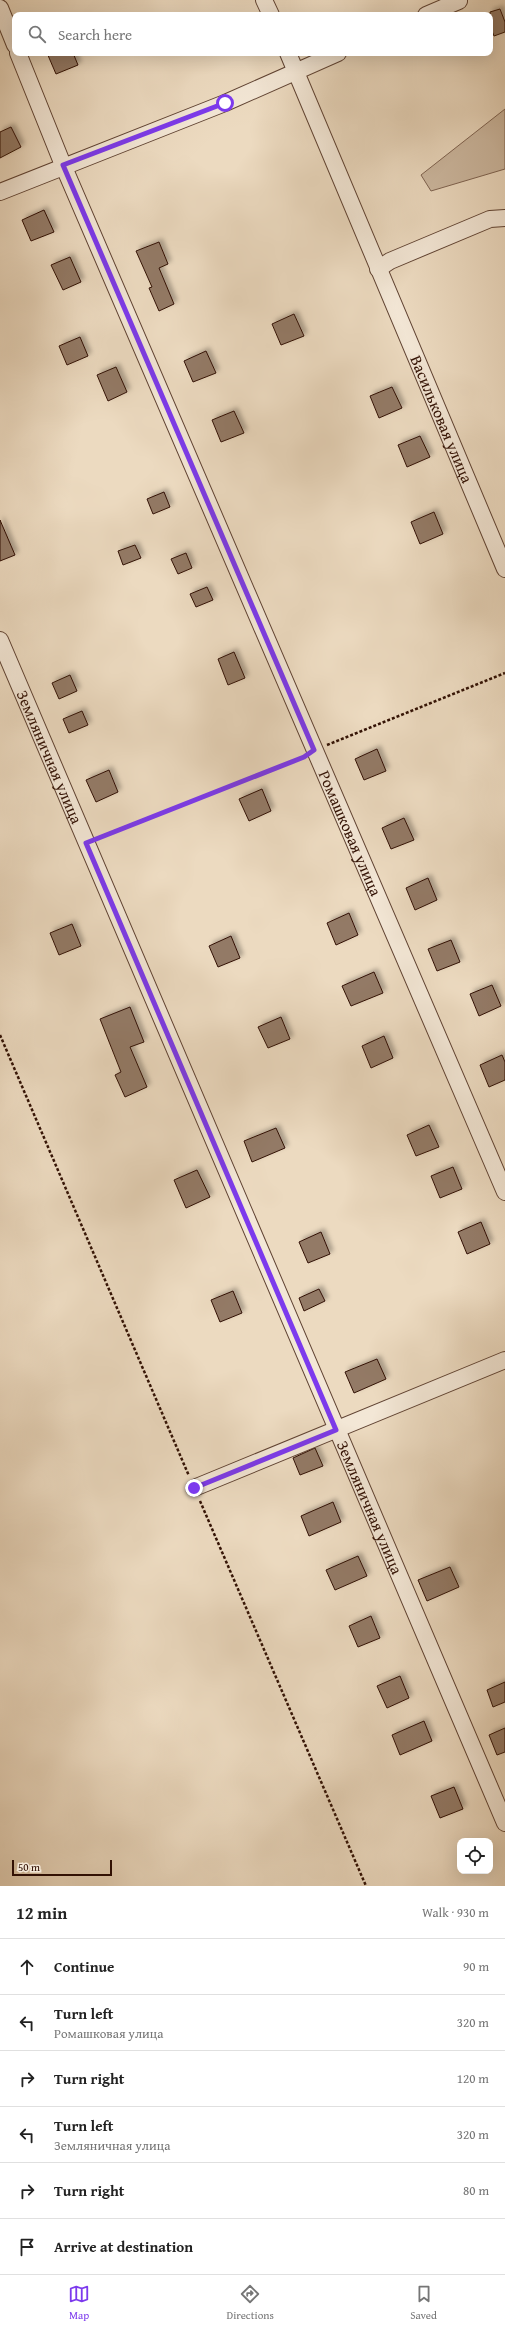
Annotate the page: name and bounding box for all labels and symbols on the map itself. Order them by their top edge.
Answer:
route start [216,94,234,112]
street label: Васильковая улица [404,351,480,487]
street label: Земляничная улица [11,686,89,828]
street label: Ромашковая улица [313,766,388,900]
street label: Земляничная улица [331,1437,410,1578]
route end [185,1479,203,1497]
scale bar [12,1858,112,1877]

